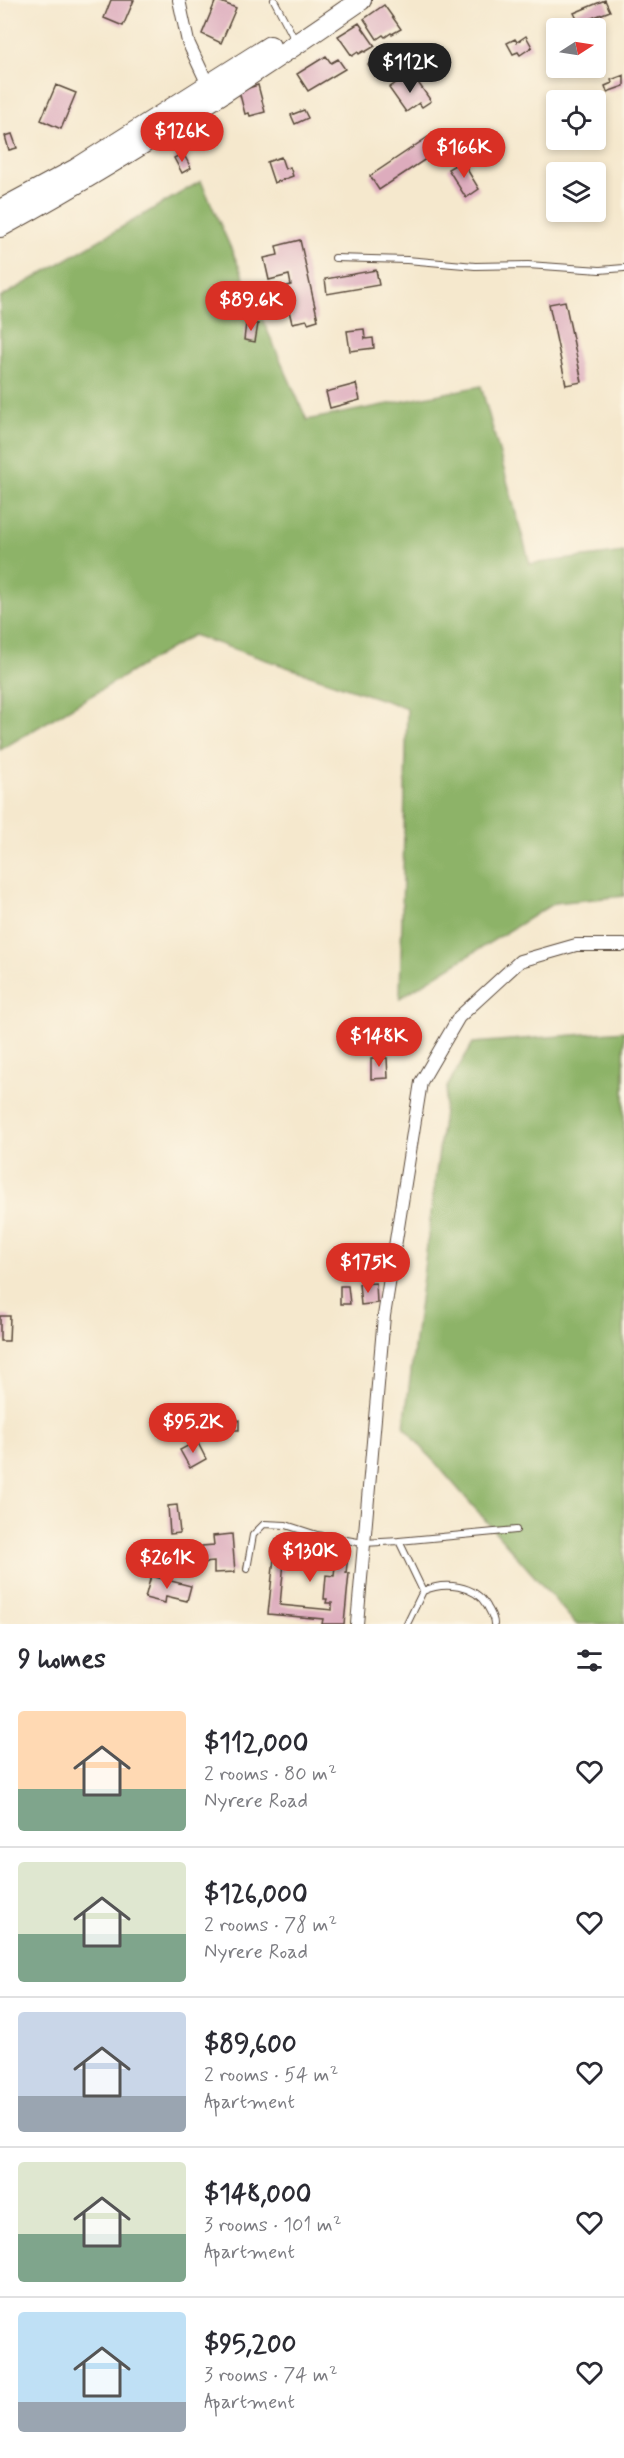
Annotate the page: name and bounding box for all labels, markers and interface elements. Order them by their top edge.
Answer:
north arrow [546,18,606,78]
map controls [546,18,606,222]
pin: $112K [368,43,452,94]
text: $112K [382,49,438,76]
button: locate [546,90,606,150]
pin: $126K [140,112,224,163]
text: $126K [155,118,209,145]
pin: $166K [422,128,506,179]
text: $166K [436,134,492,161]
button: layers [546,162,606,222]
pin: $89.6K [202,281,300,332]
text: $89.6K [219,287,283,314]
pin: $148K [337,1017,421,1068]
text: $148K [350,1023,408,1050]
pin: $175K [326,1243,410,1294]
text: $175K [340,1249,396,1276]
pin: $95.2K [144,1403,242,1454]
text: $95.2K [163,1409,223,1436]
pin: $130K [268,1532,352,1583]
text: $130K [282,1538,338,1565]
pin: $261K [125,1539,209,1590]
text: $261K [140,1545,194,1572]
text: 9 homes [18,1643,106,1677]
icon: filters [573,1644,606,1677]
text: $112,000 [204,1727,308,1761]
icon: home [66,1735,138,1807]
icon: heart [573,1755,606,1788]
text: 2 rooms · 80 m² [204,1761,337,1788]
text: Nyrere Road [204,1788,308,1815]
text: $126,000 [204,1878,308,1912]
icon: home [66,1886,138,1958]
icon: heart [573,1906,606,1939]
text: 2 rooms · 78 m² [204,1912,337,1939]
text: Nyrere Road [204,1939,308,1966]
text: $89,600 [204,2028,297,2062]
icon: home [66,2036,138,2108]
icon: heart [573,2056,606,2089]
text: 2 rooms · 54 m² [204,2062,338,2089]
text: Apartment [204,2089,295,2116]
text: $148,000 [204,2178,311,2212]
icon: home [66,2186,138,2258]
icon: heart [573,2206,606,2239]
text: 3 rooms · 101 m² [204,2212,342,2239]
text: Apartment [204,2239,295,2266]
text: $95,200 [204,2328,296,2362]
icon: home [66,2336,138,2408]
icon: heart [573,2356,606,2389]
text: 3 rooms · 74 m² [204,2362,338,2389]
text: Apartment [204,2389,295,2416]

